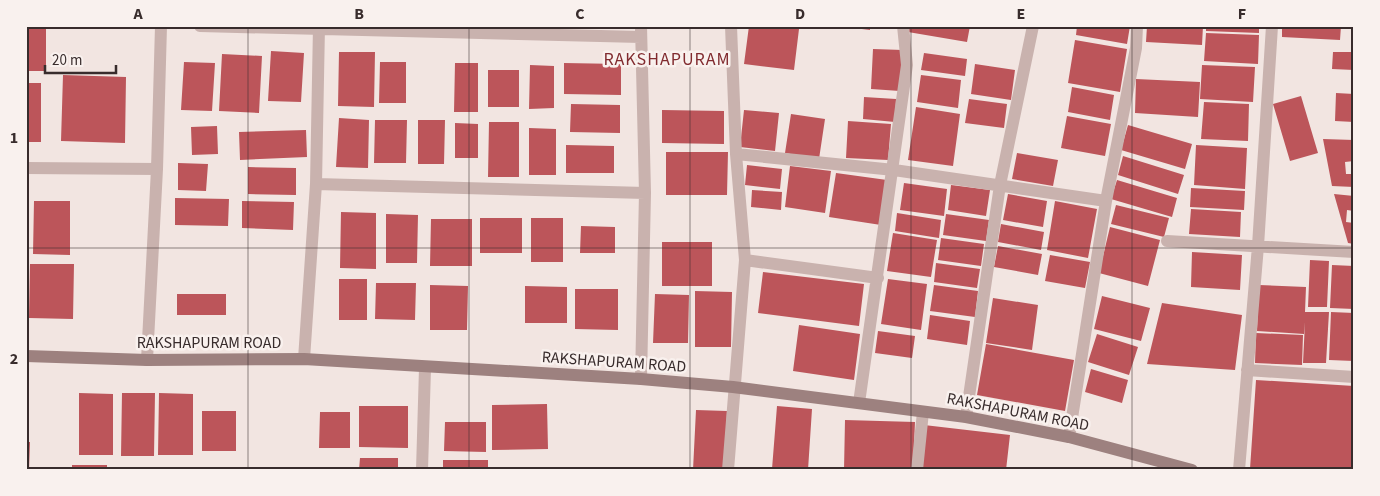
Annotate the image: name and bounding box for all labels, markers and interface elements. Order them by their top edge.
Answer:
text: A [132,3,143,25]
text: B [354,3,364,25]
text: C [575,3,585,25]
text: D [795,3,805,25]
text: E [1017,3,1025,25]
text: F [1238,3,1246,25]
scale bar [45,42,116,74]
district label: RAKSHAPURAM [603,47,731,72]
text: 20 m [52,50,82,71]
text: 1 [10,127,18,149]
street label: RAKSHAPURAM ROAD [137,332,281,354]
street label: RAKSHAPURAM ROAD [541,346,687,378]
text: 2 [10,348,18,370]
street label: RAKSHAPURAM ROAD [945,387,1091,437]

